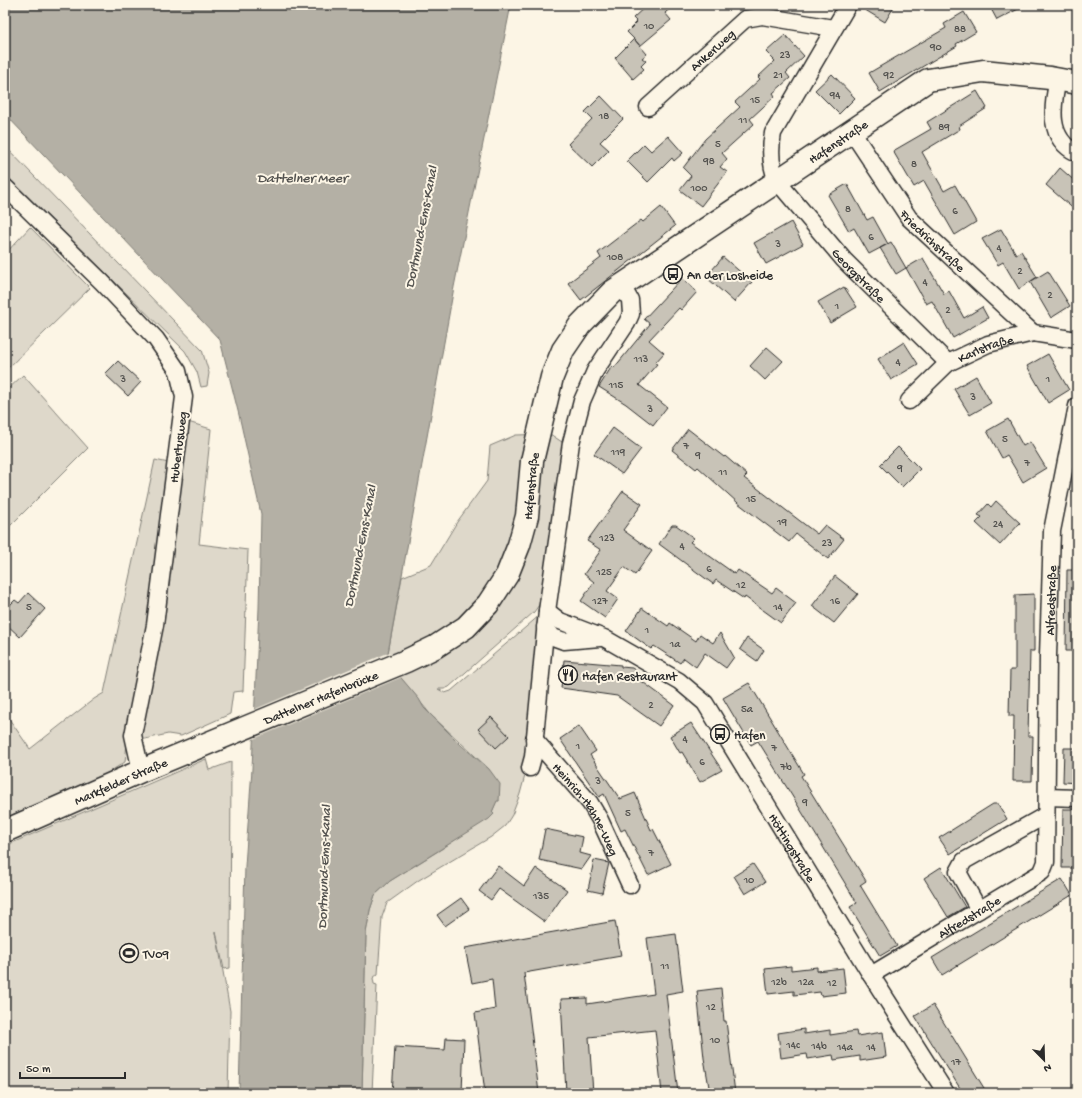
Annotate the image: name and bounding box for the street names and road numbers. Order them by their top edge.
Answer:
street label: Ankerweg [688,27,739,75]
street label: Hafenstraße [806,117,872,168]
street label: Friedrichstraße [895,207,967,276]
street label: Georgstraße [827,246,888,307]
street label: Karlstraße [956,333,1015,367]
street label: Hubertusweg [168,411,191,484]
street label: Hafenstraße [522,451,544,520]
street label: Alfredstraße [1044,565,1061,636]
street label: Dattelner Hafenbrücke [261,668,381,730]
street label: Markfelder Straße [72,756,170,809]
street label: Heinrich-Hahne-Weg [548,761,621,859]
street label: Höttingstraße [764,811,818,886]
street label: Alfredstraße [936,894,1004,943]

